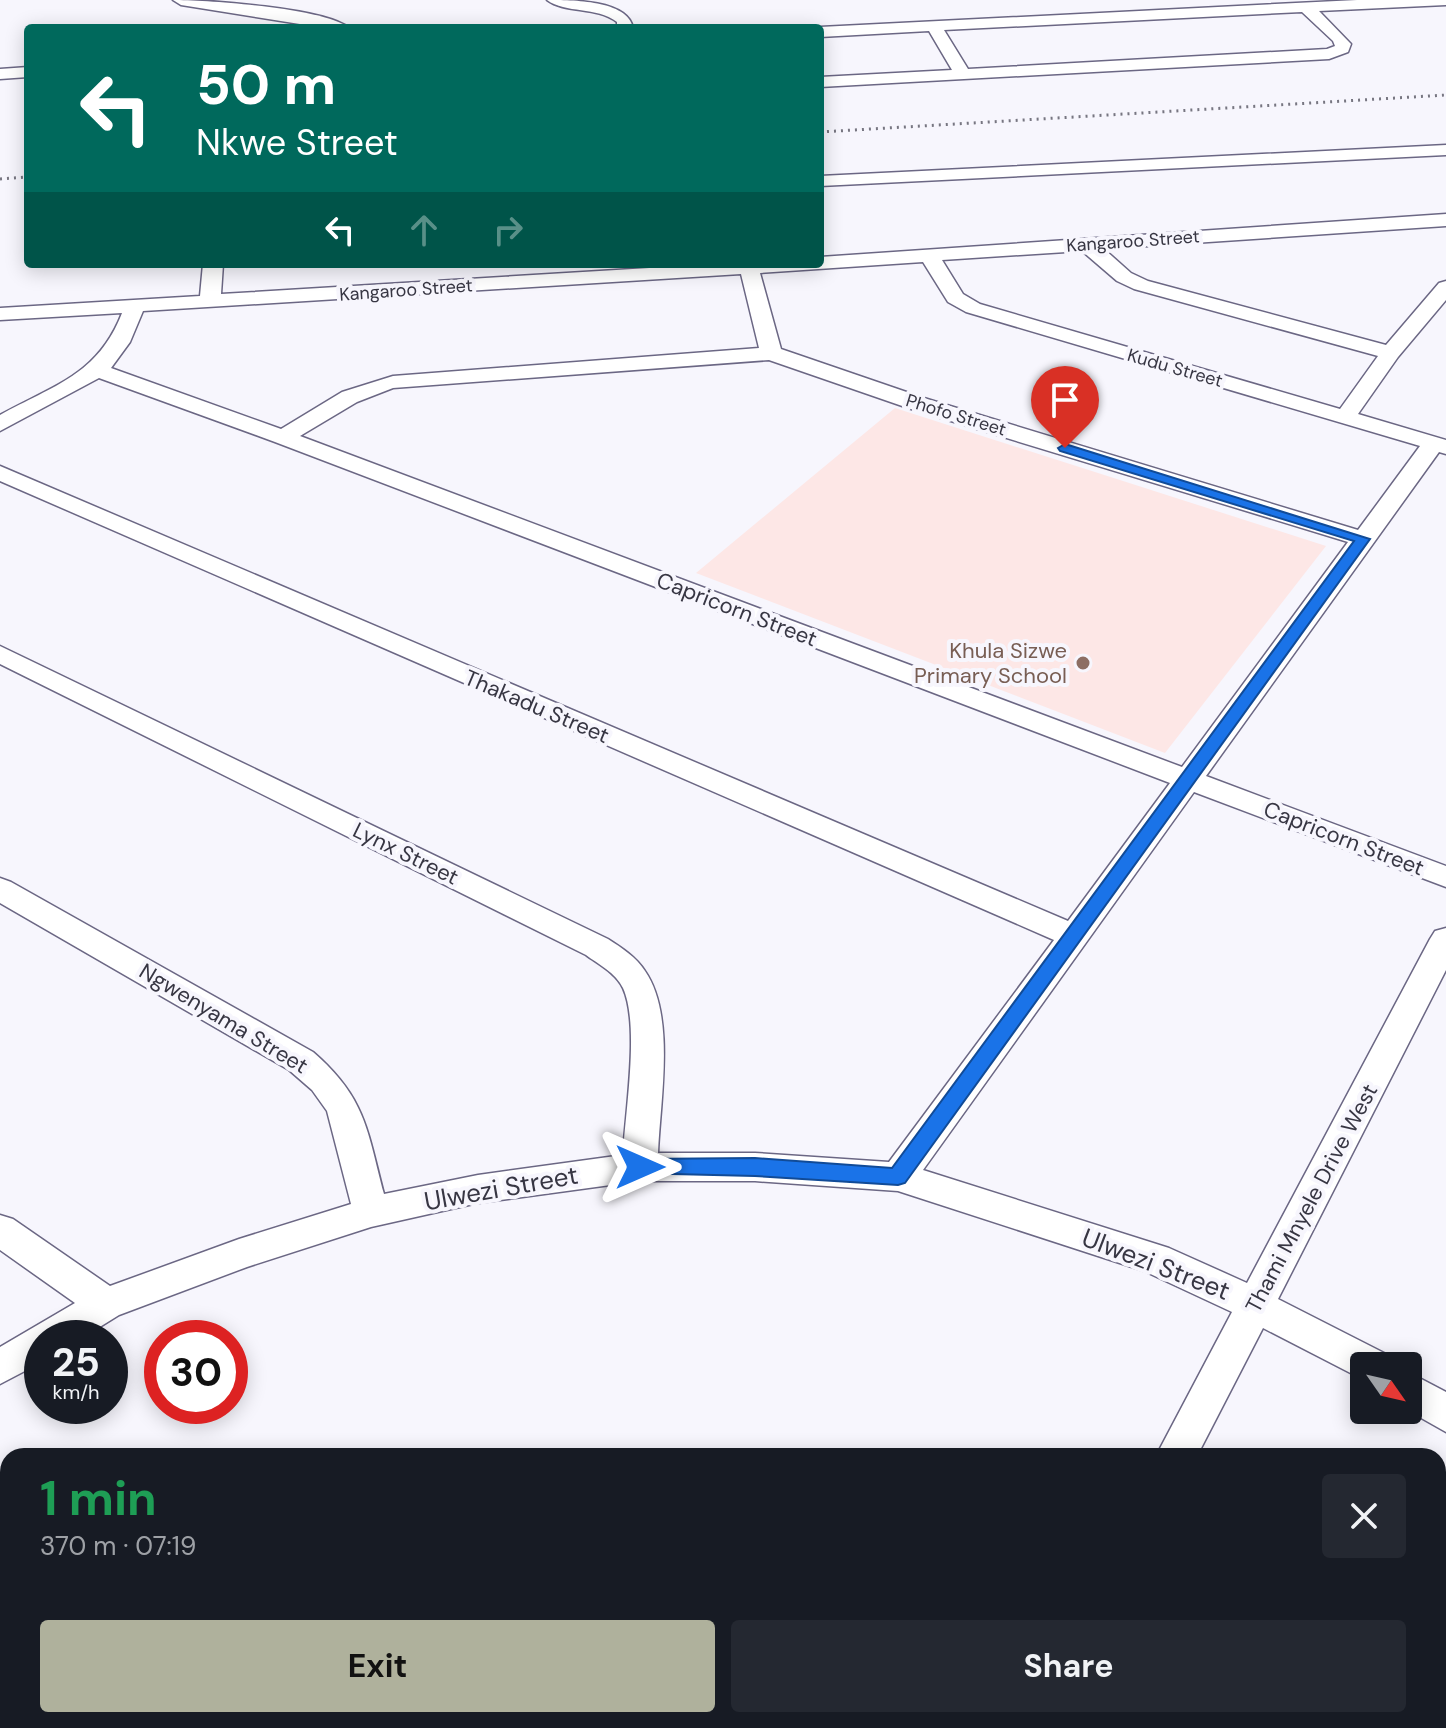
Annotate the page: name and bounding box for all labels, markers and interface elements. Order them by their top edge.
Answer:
text: 50 m [196,48,336,121]
icon: left [64,56,168,160]
text: Nkwe Street [196,119,398,166]
icon: left [318,208,362,252]
icon: ahead [402,208,446,252]
icon: right [486,208,530,252]
street label: Kangaroo Street [1066,224,1200,258]
street label: Kangaroo Street [339,273,473,307]
street label: Kudu Street [1125,343,1225,393]
pin [1031,366,1099,448]
icon: arrive [1043,378,1087,422]
street label: Phofo Street [903,388,1009,442]
street label: Capricorn Street [652,566,821,653]
place label: Khula Sizwe Primary School [914,636,1067,690]
marker: Khula Sizwe Primary School [1074,654,1092,672]
street label: Thakadu Street [460,663,614,750]
street label: Capricorn Street [1259,795,1428,882]
street label: Lynx Street [348,815,463,892]
street label: Ngwenyama Street [134,957,313,1080]
street label: Thami Mnyele Drive West [1239,1079,1384,1318]
position arrow [598,1125,682,1209]
street label: Ulwezi Street [421,1158,581,1218]
street label: Ulwezi Street [1077,1220,1235,1308]
speed limit sign: 30 [144,1320,248,1424]
text: 25 [52,1336,100,1388]
north arrow [1350,1352,1422,1424]
map controls [1350,1352,1422,1424]
text: km/h [52,1379,100,1405]
text: 1 min [40,1467,157,1530]
button: close [1322,1474,1406,1558]
text: 370 m · 07:19 [40,1529,196,1563]
button: Exit [40,1620,715,1712]
button: Share [731,1620,1406,1712]

